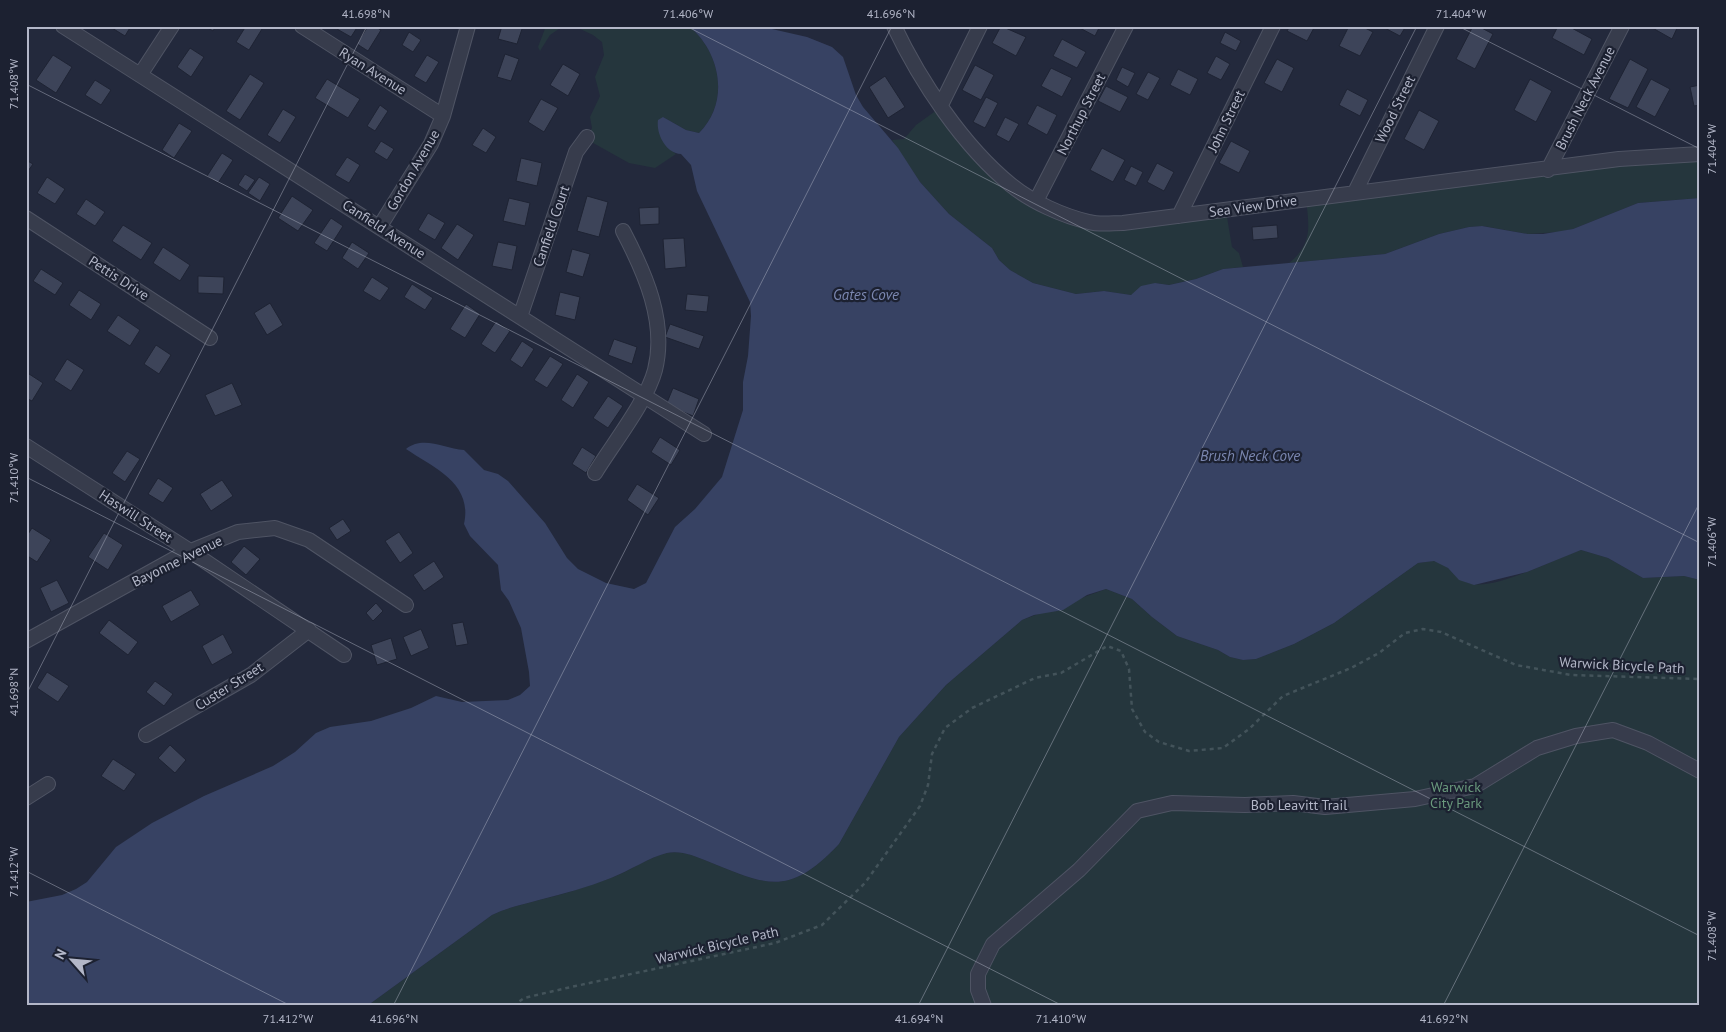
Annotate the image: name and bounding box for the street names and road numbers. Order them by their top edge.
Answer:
street label: Ryan Avenue [336,43,410,99]
street label: Brush Neck Avenue [1551,43,1619,153]
street label: Northup Street [1053,70,1109,158]
street label: Wood Street [1371,72,1419,146]
street label: John Street [1203,87,1249,156]
street label: Gordon Avenue [383,126,443,214]
street label: Canfield Court [529,183,573,269]
street label: Sea View Drive [1208,191,1298,221]
street label: Canfield Avenue [339,195,429,263]
street label: Pettis Drive [85,252,153,304]
street label: Haswill Street [96,486,176,547]
street label: Bayonne Avenue [129,531,225,591]
street label: Warwick Bicycle Path [1559,653,1685,677]
street label: Custer Street [192,658,267,714]
street label: Bob Leavitt Trail [1251,796,1347,814]
street label: Warwick Bicycle Path [654,922,780,968]

